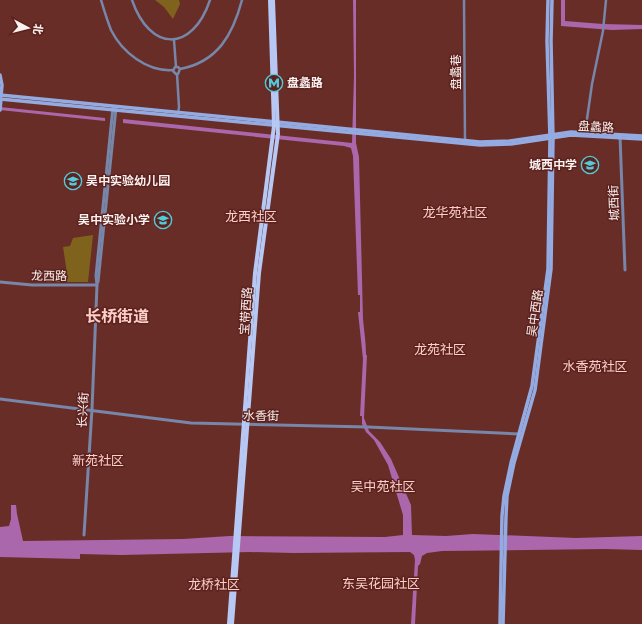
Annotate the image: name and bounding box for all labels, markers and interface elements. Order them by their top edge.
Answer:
north arrow [8,8,48,48]
text: 北 [30,23,45,35]
street label: 盘蠡巷 [449,54,463,90]
metro station icon: 盘蠡路 [264,73,284,93]
place label: 盘蠡路 [287,76,323,90]
street label: 盘蠡路 [578,119,614,135]
school or university icon: 城西中学 [580,155,600,175]
place label: 城西中学 [529,158,577,172]
school or university icon: 吴中实验幼儿园 [63,171,83,191]
place label: 吴中实验幼儿园 [86,174,170,188]
street label: 城西街 [606,185,622,221]
district label: 龙华苑社区 [422,205,488,220]
district label: 龙西社区 [225,209,277,224]
school or university icon: 吴中实验小学 [153,210,173,230]
place label: 吴中实验小学 [78,213,150,227]
street label: 龙西路 [31,269,67,283]
street label: 宝带西路 [237,287,255,335]
street label: 吴中西路 [525,288,545,338]
district label: 长桥街道 [85,307,149,326]
district label: 龙苑社区 [414,342,466,357]
district label: 水香苑社区 [562,359,628,374]
street label: 长兴街 [75,392,91,428]
street label: 水香街 [243,409,279,423]
district label: 新苑社区 [72,453,124,468]
district label: 吴中苑社区 [350,479,416,494]
district label: 东吴花园社区 [342,576,420,591]
district label: 龙桥社区 [188,577,240,592]

